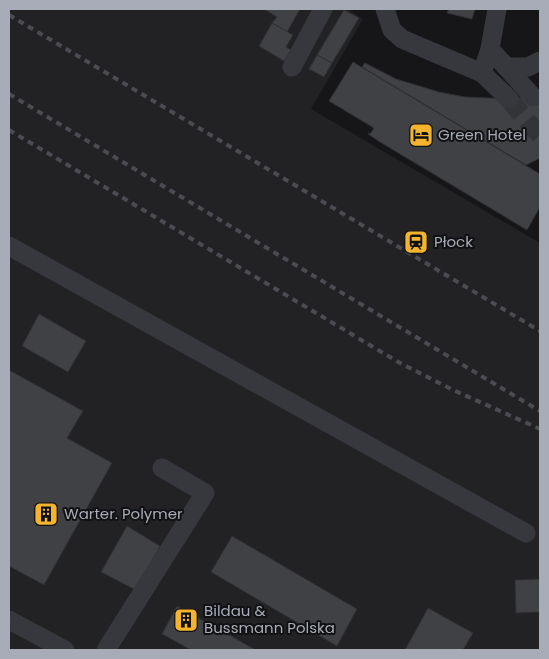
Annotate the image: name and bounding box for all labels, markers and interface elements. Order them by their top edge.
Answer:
hotel icon: Green Hotel [408,122,434,148]
place label: Green Hotel [438,124,526,145]
station icon: Płock [403,229,429,255]
place label: Płock [434,231,473,252]
building icon: Warter. Polymer [33,501,59,527]
place label: Warter. Polymer [64,503,183,524]
place label: Bildau & Bussmann Polska [204,600,335,638]
building icon: Bildau & Bussmann Polska [173,607,199,633]

